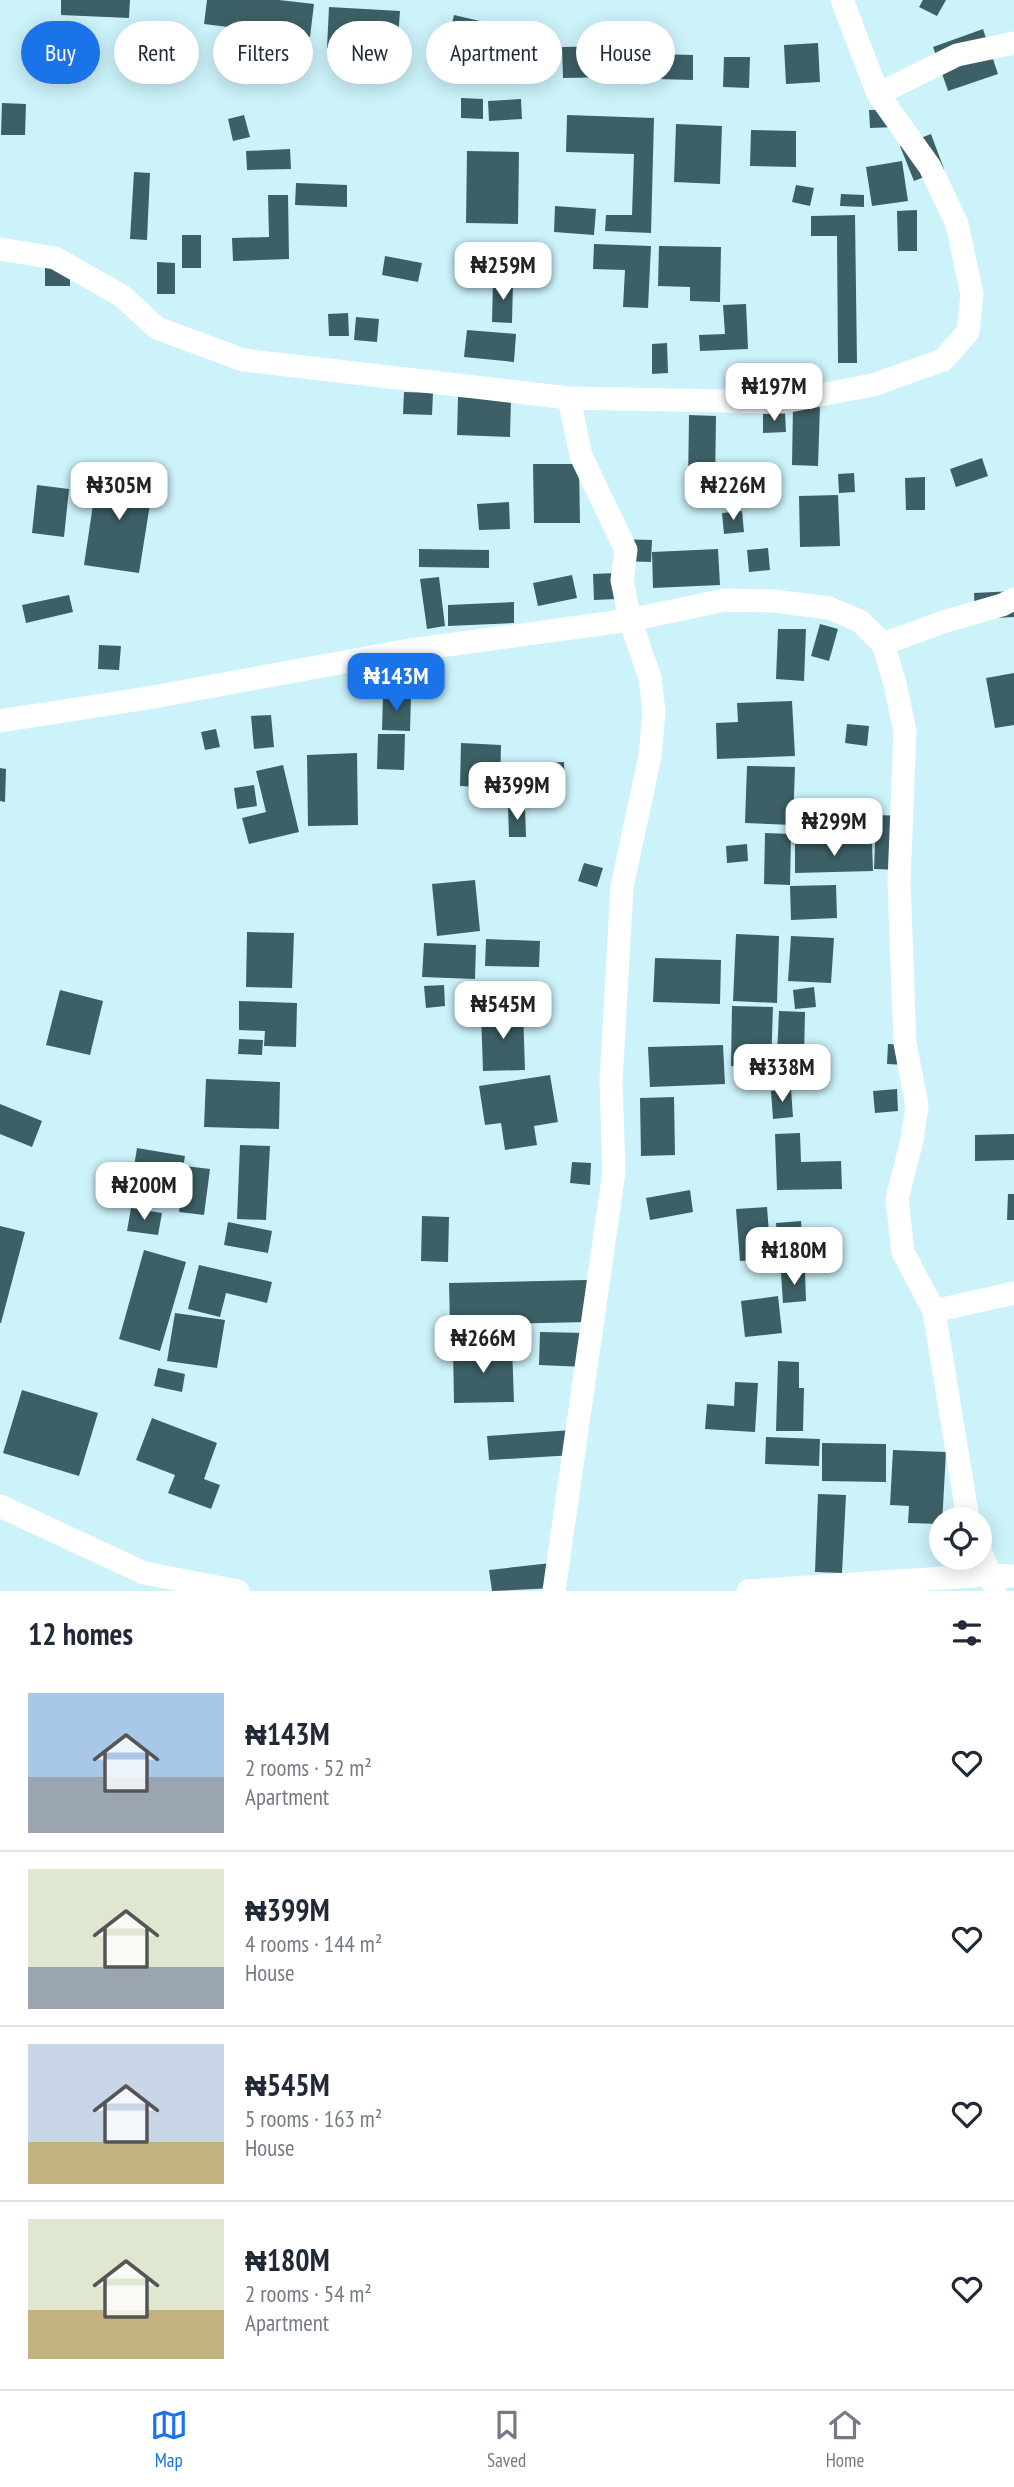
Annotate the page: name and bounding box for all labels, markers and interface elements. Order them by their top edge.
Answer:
chip: Buy [21,21,100,84]
chip: Rent [114,21,199,84]
chip: Filters [213,21,313,84]
chip: New [327,21,412,84]
chip: Apartment [426,21,562,84]
chip: House [576,21,675,84]
pin: ₦259M [454,243,552,302]
text: ₦259M [471,250,535,279]
pin: ₦197M [725,364,823,423]
text: ₦197M [742,371,806,400]
pin: ₦305M [70,462,168,522]
pin: ₦226M [684,462,782,522]
text: ₦305M [87,470,151,499]
text: ₦226M [701,470,765,499]
pin: ₦143M [347,654,445,713]
text: ₦143M [364,661,428,690]
pin: ₦399M [468,762,566,822]
text: ₦399M [485,770,549,799]
pin: ₦299M [785,798,883,858]
text: ₦299M [802,806,866,835]
pin: ₦545M [454,982,552,1041]
text: ₦545M [471,989,535,1018]
pin: ₦338M [733,1044,831,1104]
text: ₦338M [750,1052,814,1081]
pin: ₦200M [95,1162,193,1222]
text: ₦200M [112,1170,176,1199]
pin: ₦180M [745,1228,843,1287]
text: ₦180M [762,1235,826,1264]
pin: ₦266M [434,1316,532,1375]
text: ₦266M [451,1323,515,1352]
map controls [929,1507,992,1570]
button: locate [929,1507,992,1570]
text: 12 homes [28,1614,133,1653]
icon: filters [948,1614,986,1652]
text: ₦143M [245,1714,330,1753]
icon: home [84,1721,168,1805]
icon: heart [948,1744,986,1782]
text: 2 rooms · 52 m² [245,1753,372,1782]
text: Apartment [245,1782,329,1811]
text: ₦399M [245,1890,330,1929]
icon: home [84,1897,168,1981]
icon: heart [948,1920,986,1958]
text: 4 rooms · 144 m² [245,1929,382,1958]
text: House [245,1958,295,1987]
text: ₦545M [245,2065,330,2104]
icon: home [84,2072,168,2156]
icon: heart [948,2095,986,2133]
text: 5 rooms · 163 m² [245,2104,382,2133]
text: House [245,2133,295,2162]
text: ₦180M [245,2240,330,2279]
icon: home [84,2247,168,2331]
icon: heart [948,2270,986,2308]
text: 2 rooms · 54 m² [245,2279,372,2308]
text: Apartment [245,2308,329,2337]
tab: Map [150,2406,188,2472]
tab: Saved [487,2406,526,2472]
tab: Home [826,2406,864,2472]

